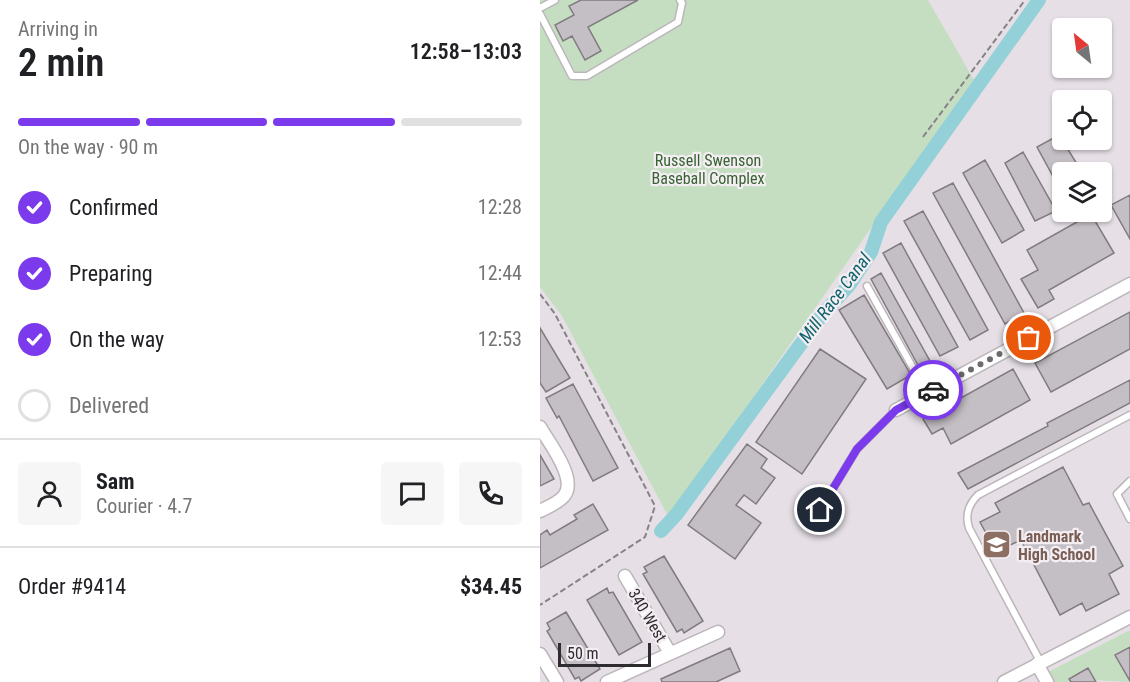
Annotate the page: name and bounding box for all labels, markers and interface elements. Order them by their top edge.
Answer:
text: Arriving in [18,17,98,41]
north arrow [1052,18,1112,78]
map controls [1052,18,1112,222]
text: 12:58–13:03 [410,39,522,64]
text: 2 min [18,40,104,86]
button: locate [1052,90,1112,150]
text: On the way · 90 m [18,135,158,159]
park label: Russell Swenson Baseball Complex [652,151,765,188]
button: layers [1052,162,1112,222]
icon: check [18,191,51,224]
text: Confirmed [69,195,158,220]
text: 12:28 [478,195,522,219]
water label: Mill Race Canal [794,248,876,347]
icon: check [18,257,51,290]
text: Preparing [69,261,153,286]
text: 12:44 [478,261,522,285]
pin [1003,312,1054,363]
icon: bag [1012,321,1045,354]
icon: check [18,323,51,356]
text: On the way [69,327,164,352]
text: 12:53 [478,327,522,351]
courier [903,360,963,420]
icon: car [917,374,950,407]
text: Delivered [69,393,149,418]
button: person [18,462,81,525]
button: chat [381,462,444,525]
button: phone [459,462,522,525]
text: Sam [96,469,135,494]
pin [794,484,845,535]
icon: home [803,493,836,526]
text: Courier · 4.7 [96,494,192,518]
place label: Landmark High School [1018,527,1095,564]
school or university icon: Landmark High School [981,529,1013,561]
text: Order #9414 [18,574,126,599]
text: $34.45 [460,574,522,599]
street label: 340 West [624,585,671,646]
scale bar [558,640,651,668]
text: 50 m [567,644,599,663]

